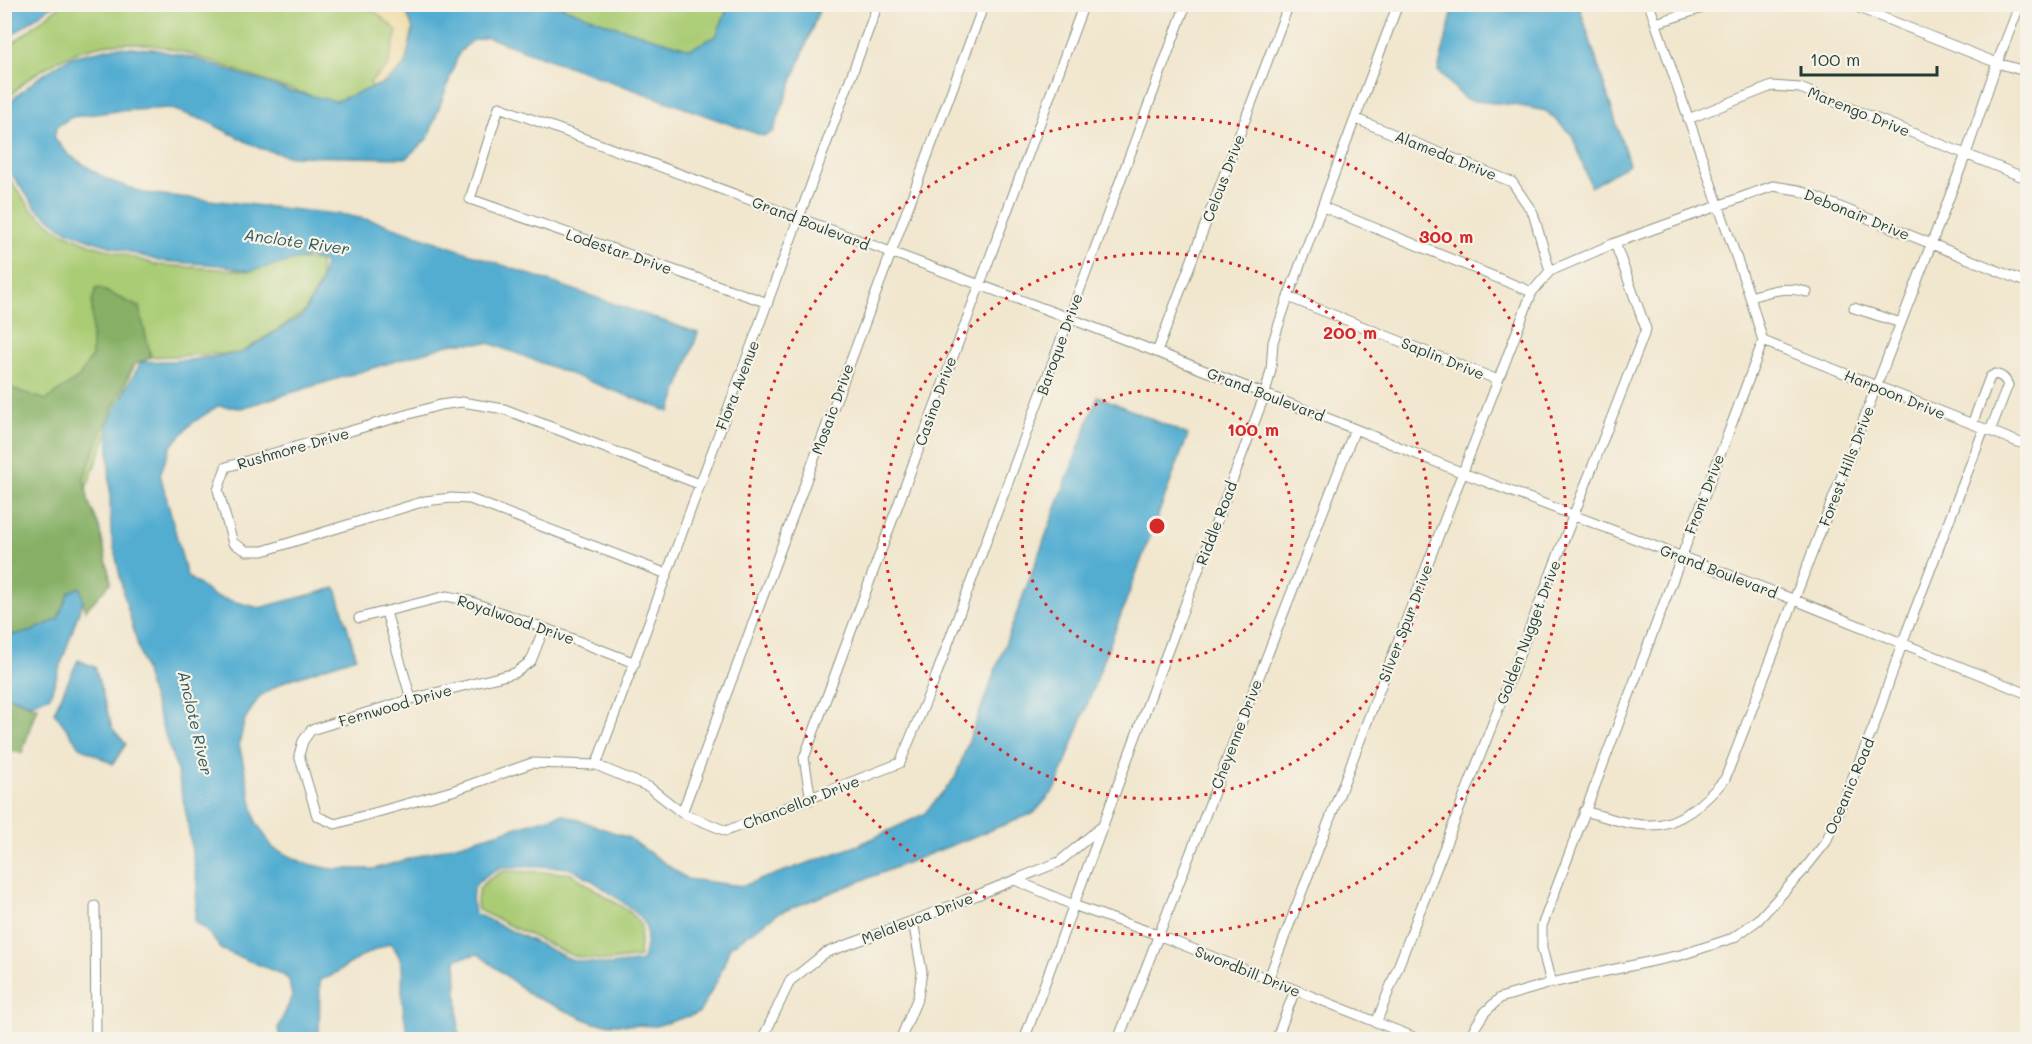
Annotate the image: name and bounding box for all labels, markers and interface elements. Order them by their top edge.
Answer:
scale bar [1801,39,1938,77]
text: 100 m [1810,47,1860,71]
street label: Marengo Drive [1805,81,1913,141]
street label: Alameda Drive [1392,125,1500,185]
street label: Celcus Drive [1197,131,1249,225]
street label: Debonair Drive [1801,184,1913,244]
street label: Grand Boulevard [749,191,873,255]
water label: Anclote River [243,223,351,259]
street label: Lodestar Drive [563,224,675,278]
text: 300 m [1419,224,1473,248]
street label: Baroque Drive [1031,290,1087,398]
text: 200 m [1323,320,1377,344]
street label: Saplin Drive [1398,332,1488,384]
street label: Flora Avenue [711,337,763,433]
street label: Casino Drive [910,354,960,448]
street label: Mosaic Drive [806,361,858,457]
street label: Grand Boulevard [1204,362,1328,426]
street label: Harpoon Drive [1841,365,1949,423]
street label: Forest Hills Drive [1814,403,1878,529]
text: 100 m [1227,417,1279,441]
street label: Rushmore Drive [235,422,351,474]
street label: Front Drive [1680,451,1728,537]
street label: Riddle Road [1191,478,1241,568]
centre of rings [1147,516,1167,536]
street label: Grand Boulevard [1657,539,1781,603]
street label: Golden Nugget Drive [1491,557,1565,707]
street label: Silver Spur Drive [1373,561,1437,685]
street label: Royalwood Drive [455,590,577,648]
water label: Anclote River [174,669,218,777]
street label: Cheyenne Drive [1206,676,1266,792]
street label: Fernwood Drive [336,679,454,731]
street label: Oceanic Road [1820,735,1878,837]
street label: Chancellor Drive [740,771,862,833]
street label: Melaleuca Drive [858,887,976,949]
street label: Swordbill Drive [1192,941,1304,1001]

